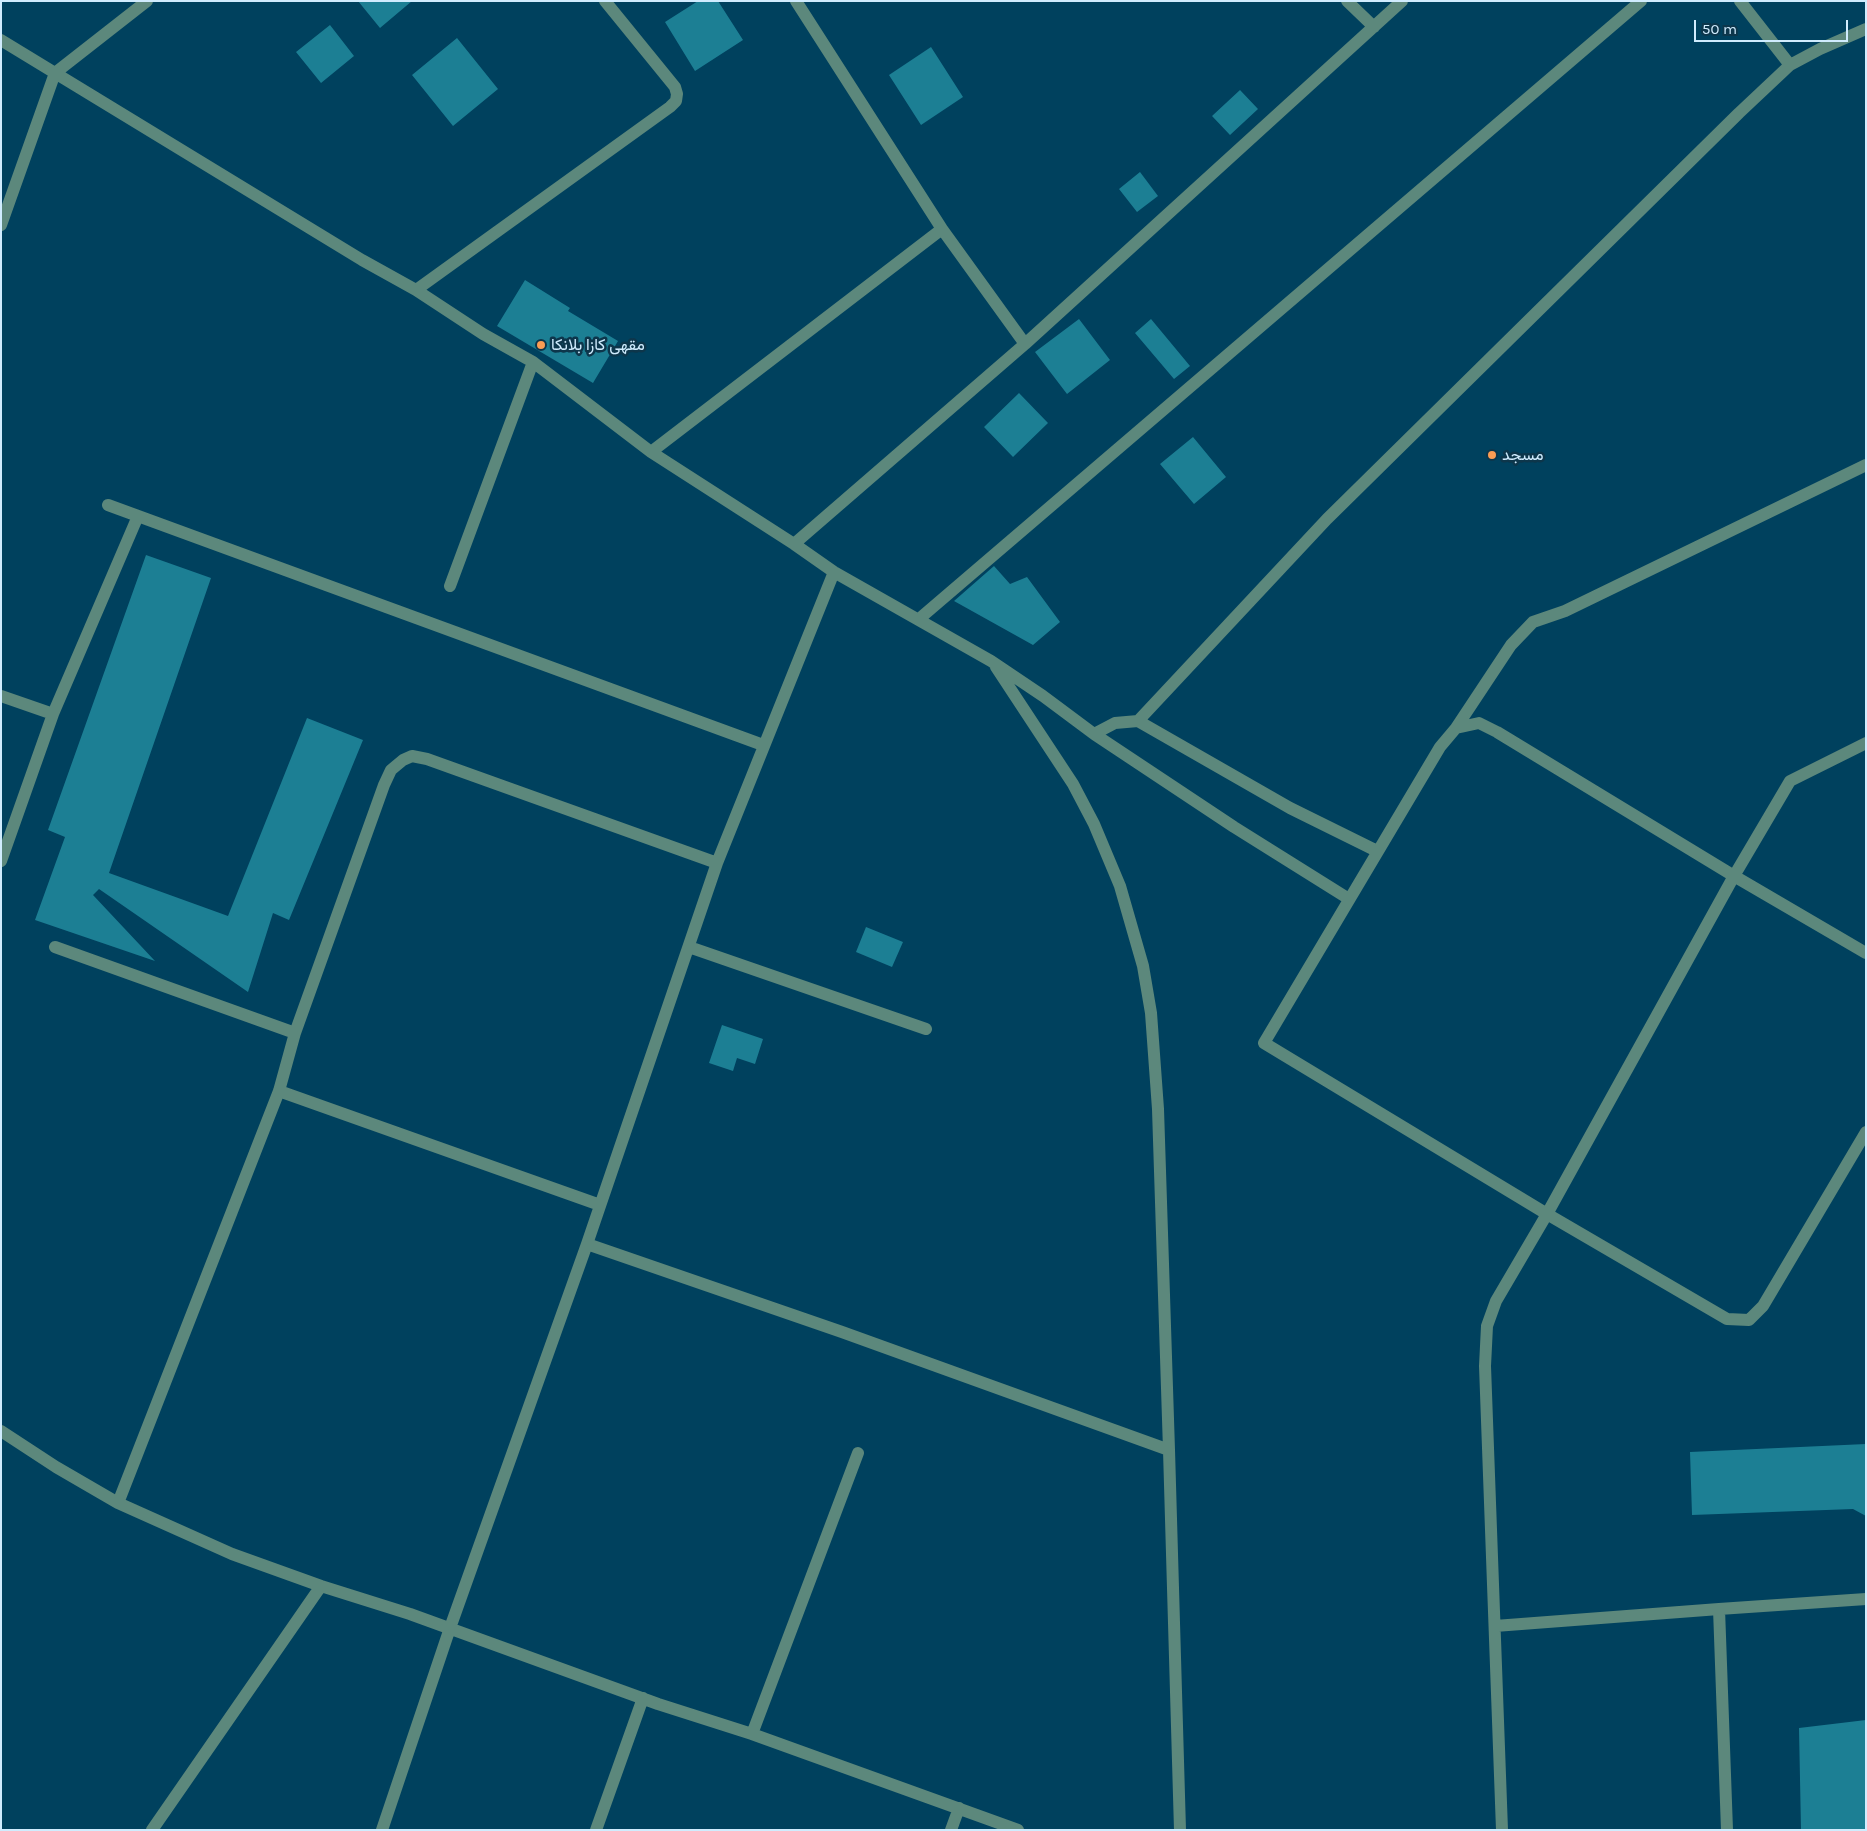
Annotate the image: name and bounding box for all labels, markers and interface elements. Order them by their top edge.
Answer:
scale bar [1697,10,1851,42]
text: 50 m [1702,20,1737,38]
place label: مقهى كازا بلانكا [551,335,645,355]
marker: مقهى كازا بلانكا [535,339,547,351]
place label: مسجد [1502,445,1543,465]
marker: مسجد [1486,449,1498,461]

